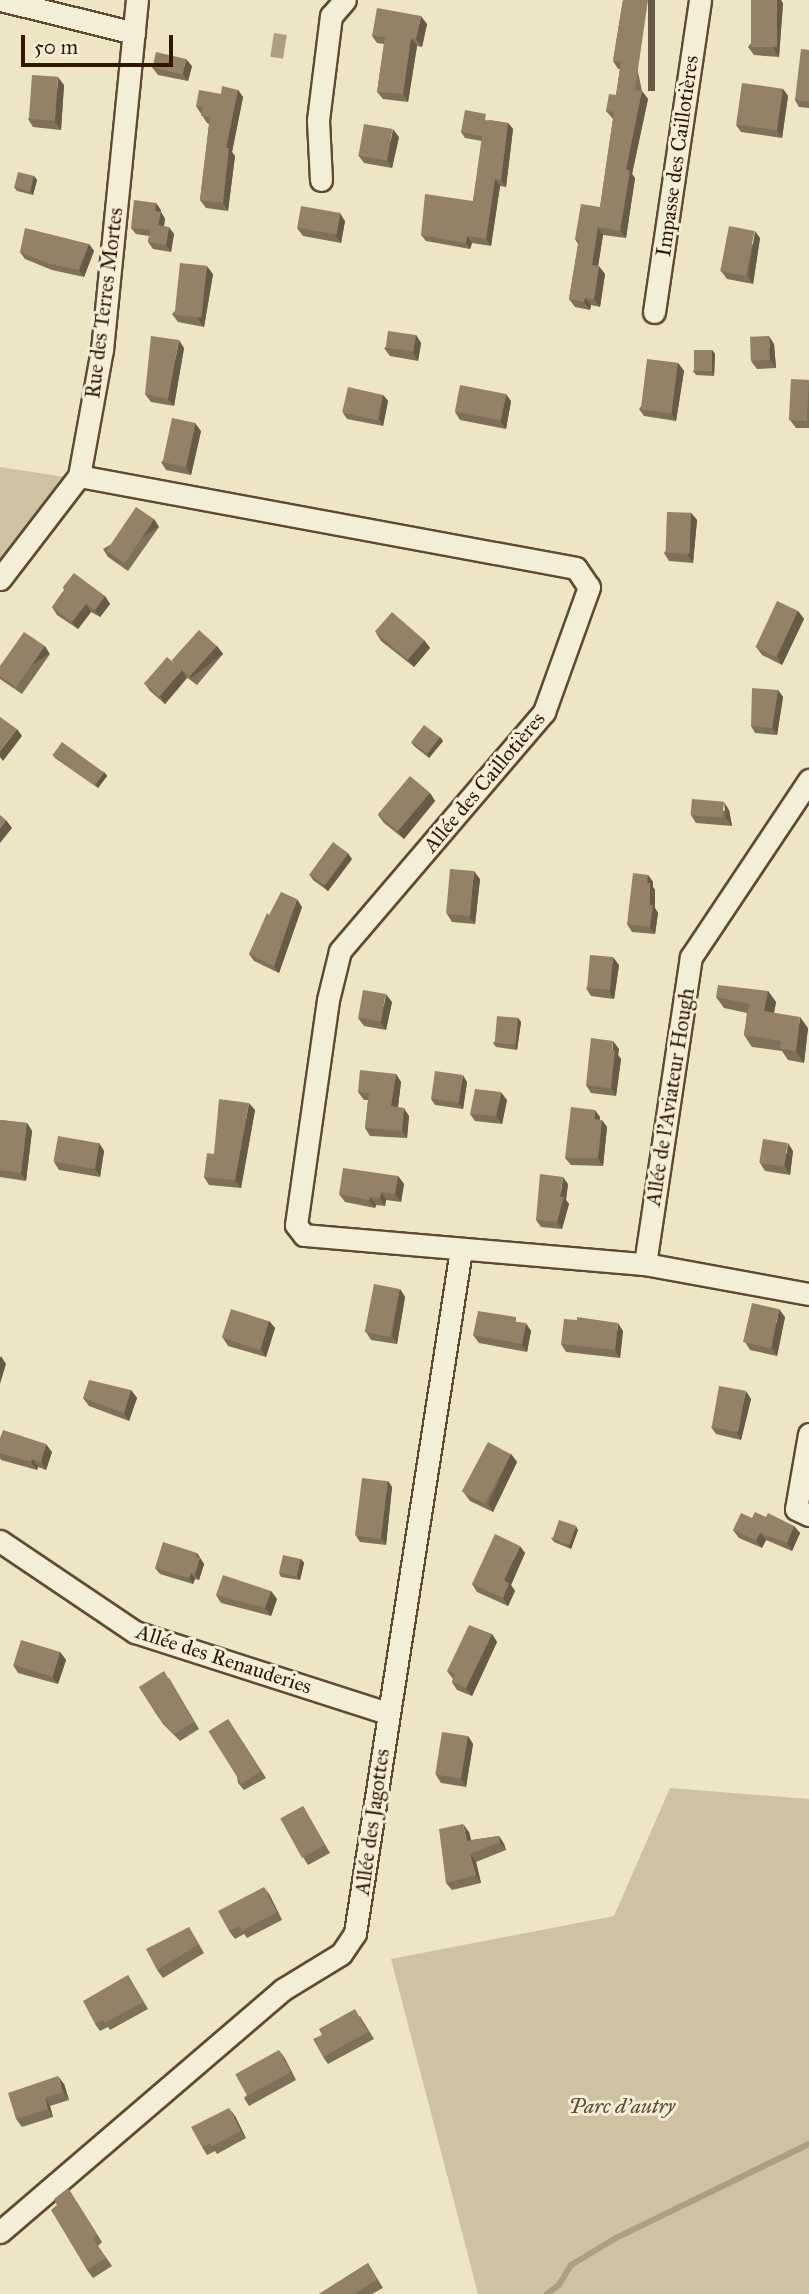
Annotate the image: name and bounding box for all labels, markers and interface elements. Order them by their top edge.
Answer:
scale bar [24,21,177,65]
text: 50 m [34,34,78,60]
street label: Impasse des Caillotières [650,54,704,258]
street label: Rue des Terres Mortes [80,206,128,400]
street label: Allée des Caillotières [418,707,550,857]
street label: Allée de l'Aviateur Hough [640,986,700,1208]
street label: Allée des Renauderies [133,1619,315,1699]
street label: Allée des Jagottes [349,1747,395,1897]
park label: Parc d'autry [569,2093,675,2119]

